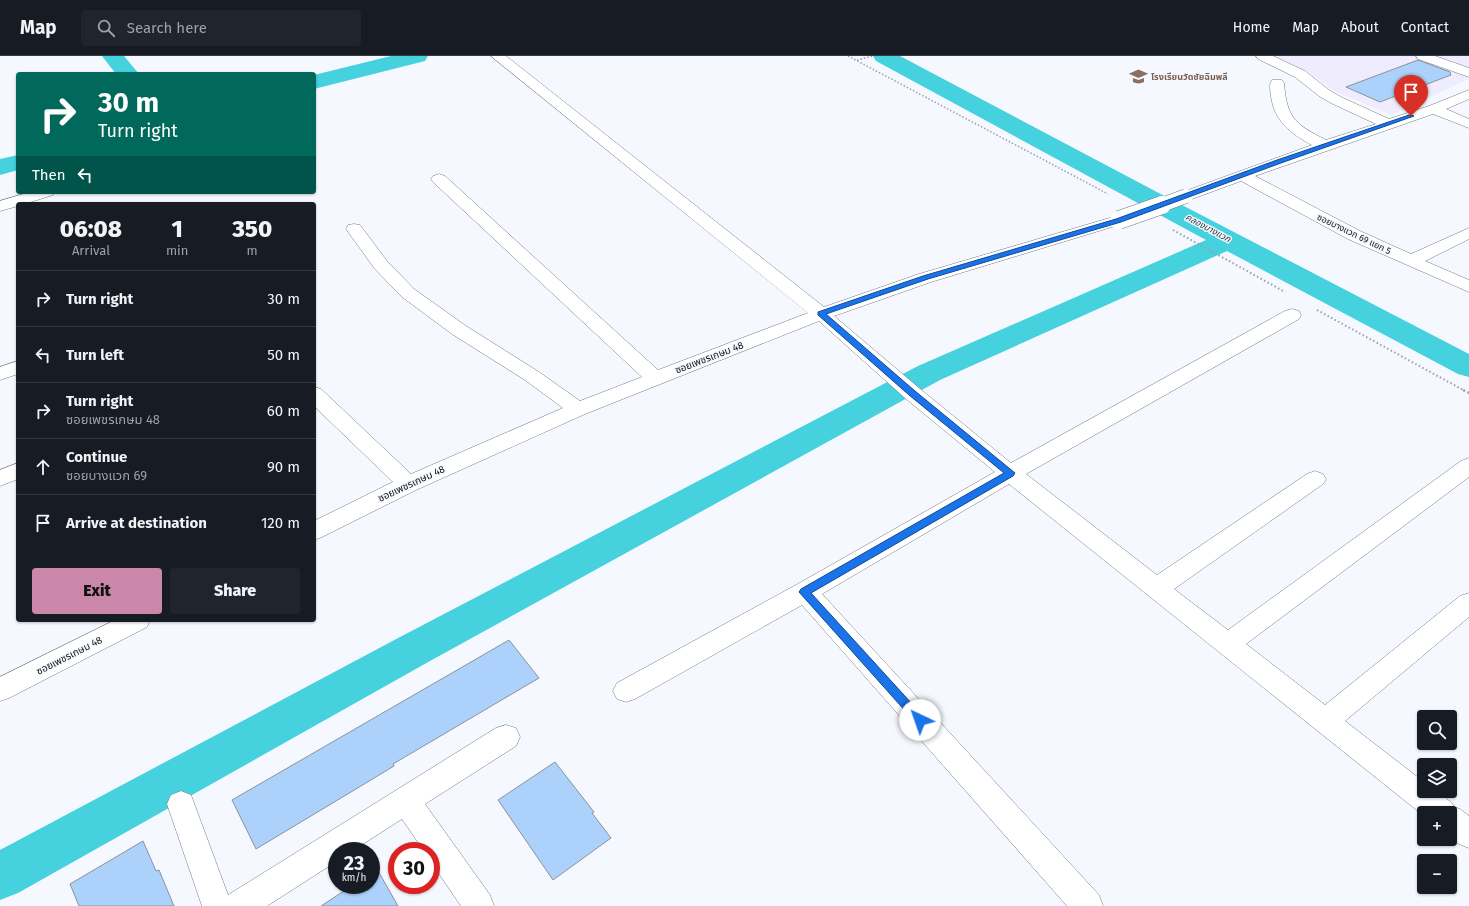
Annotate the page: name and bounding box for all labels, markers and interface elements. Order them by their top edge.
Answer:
search box [81,10,361,46]
text: Map [20,16,57,39]
icon: search [95,17,117,39]
text: Search here [127,19,207,37]
text: Home [1233,19,1270,36]
text: Map [1292,19,1319,36]
text: About [1341,19,1379,36]
text: Contact [1401,19,1449,36]
school or university icon: โรงเรียนวัดชัยฉิมพลี [1128,67,1148,87]
place label: โรงเรียนวัดชัยฉิมพลี [1151,72,1228,82]
pin [1394,75,1428,116]
icon: arrive [1400,81,1422,103]
text: 30 m [98,86,159,119]
icon: right [32,88,84,140]
text: Turn right [98,120,178,142]
icon: left [74,164,96,186]
text: Then [32,166,66,184]
water label: คลองบางแวก [1184,212,1233,244]
street label: ซอยบางแวก 69 แยก 5 [1315,212,1393,256]
text: 06:08 [60,215,122,243]
text: 1 [171,215,183,243]
text: 350 [232,215,272,243]
text: Arrival [72,243,110,258]
text: min [166,243,188,258]
text: m [247,243,258,258]
icon: right [32,288,54,310]
text: Turn right [66,290,133,308]
text: 30 m [267,290,300,308]
street label: ซอยเพชรเกษม 48 [673,339,746,376]
icon: left [32,344,54,366]
text: Turn left [66,346,124,364]
text: 50 m [267,346,300,364]
text: Turn right [66,392,133,410]
icon: right [32,400,54,422]
text: 60 m [267,402,300,420]
text: ซอยเพชรเกษม 48 [66,412,160,427]
text: Continue [66,448,127,466]
icon: ahead [32,456,54,478]
text: 90 m [267,458,300,476]
street label: ซอยเพชรเกษม 48 [376,463,447,505]
text: ซอยบางแวก 69 [66,468,147,483]
icon: arrive [32,512,54,534]
text: Arrive at destination [66,514,207,532]
text: 120 m [261,514,300,532]
button: Exit [32,568,162,614]
button: Share [170,568,300,614]
street label: ซอยเพชรเกษม 48 [35,634,105,678]
position arrow [899,699,941,741]
map controls [1417,710,1457,894]
button: search [1417,710,1457,750]
button: layers [1417,758,1457,798]
button: + [1417,806,1457,846]
speed limit sign: 30 [388,842,440,894]
text: 23 [344,851,364,875]
button: − [1417,854,1457,894]
text: km/h [342,872,366,884]

